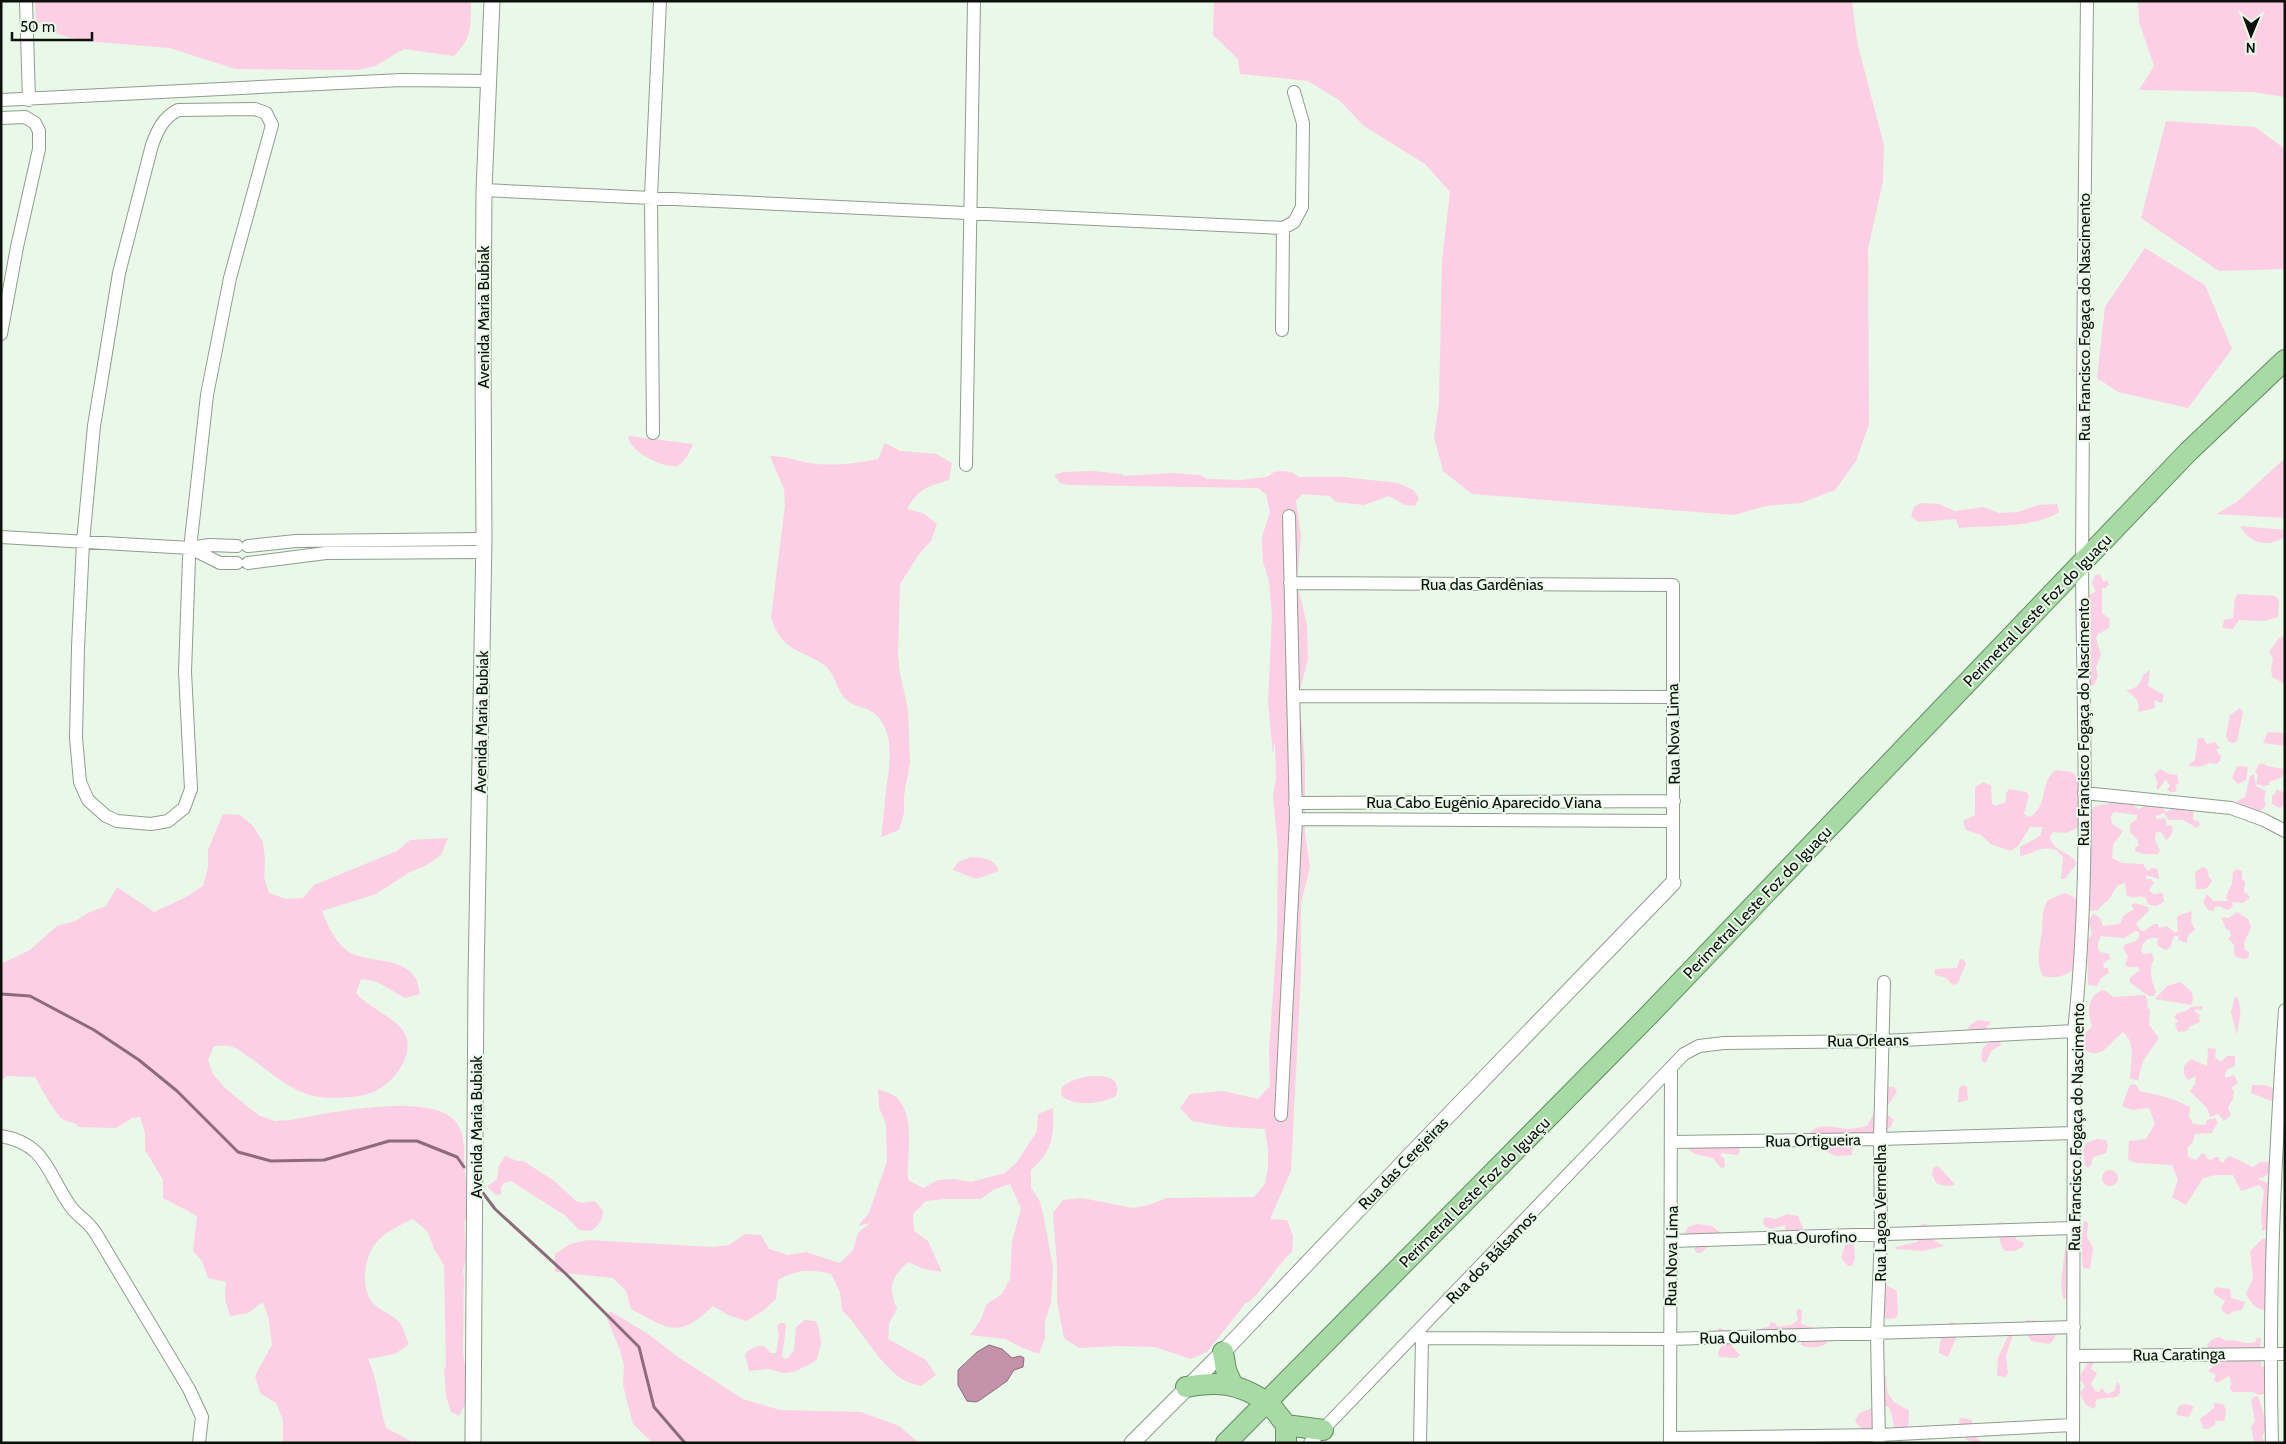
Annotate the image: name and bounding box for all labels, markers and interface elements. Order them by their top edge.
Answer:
scale bar [12,10,92,42]
north arrow [2226,10,2276,60]
text: 50 m [20,18,55,36]
text: N [2246,39,2256,57]
street label: Rua Francisco Fogaça do Nascimento [2075,193,2094,441]
street label: Avenida Maria Bubiak [474,245,493,389]
street label: Perimetral Leste Foz do Iguaçu [1959,530,2115,691]
street label: Rua das Gardênias [1421,575,1544,594]
street label: Rua Francisco Fogaça do Nascimento [2074,598,2093,846]
street label: Avenida Maria Bubiak [471,650,492,794]
street label: Rua Nova Lima [1663,683,1684,785]
street label: Rua Cabo Eugênio Aparecido Viana [1366,793,1602,812]
street label: Perimetral Leste Foz do Iguaçu [1679,822,1835,983]
street label: Rua Francisco Fogaça do Nascimento [2065,1003,2088,1251]
street label: Rua Orleans [1827,1030,1909,1051]
street label: Avenida Maria Bubiak [467,1055,486,1199]
street label: Rua das Cerejeiras [1354,1113,1452,1213]
street label: Perimetral Leste Foz do Iguaçu [1395,1113,1554,1272]
street label: Rua Ortigueira [1765,1130,1861,1151]
street label: Rua Lagoa Vermelha [1871,1144,1890,1282]
street label: Rua Nova Lima [1661,1205,1682,1307]
street label: Rua dos Bálsamos [1442,1207,1541,1308]
street label: Rua Ourofino [1767,1227,1857,1248]
street label: Rua Quilombo [1699,1327,1797,1348]
street label: Rua Caratinga [2133,1344,2226,1365]

